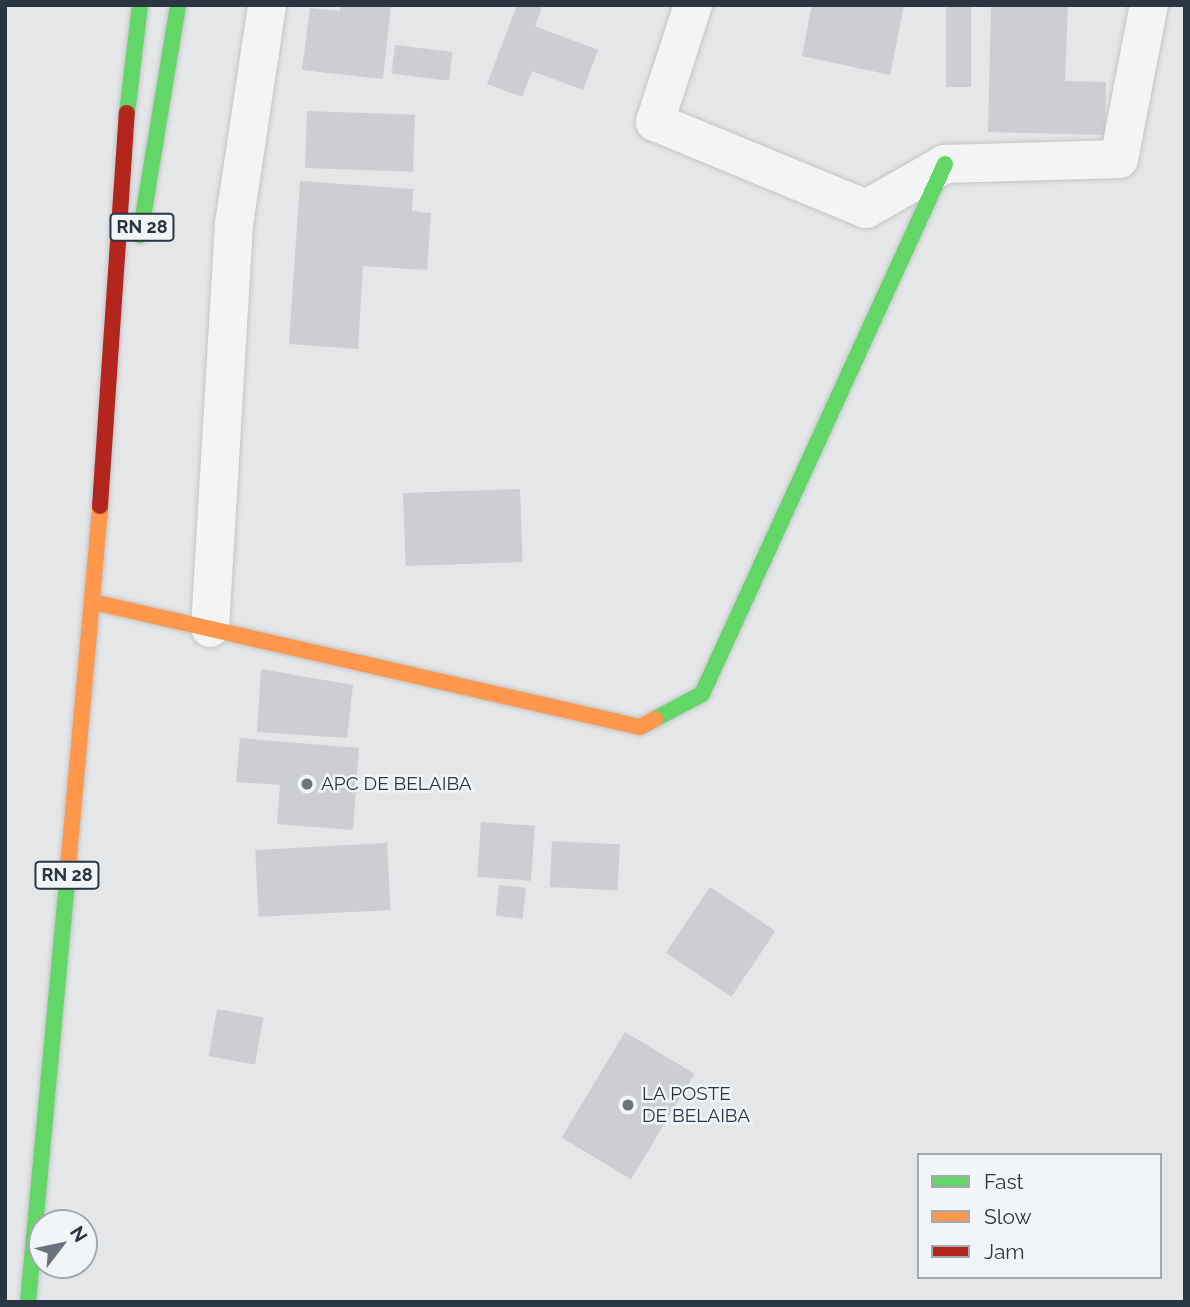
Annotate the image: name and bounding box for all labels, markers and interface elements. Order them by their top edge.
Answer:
road number: RN 28 [109,212,175,242]
place label: APC DE BELAIBA [321,773,472,795]
marker: APC DE BELAIBA [299,776,315,792]
road number: RN 28 [34,860,100,890]
place label: LA POSTE DE BELAIBA [642,1083,750,1127]
marker: LA POSTE DE BELAIBA [620,1097,636,1113]
legend [917,1153,1162,1279]
text: Fast [984,1169,1024,1194]
text: Slow [984,1204,1032,1229]
north arrow [28,1209,98,1279]
text: N [66,1222,92,1246]
text: Jam [984,1239,1025,1264]

